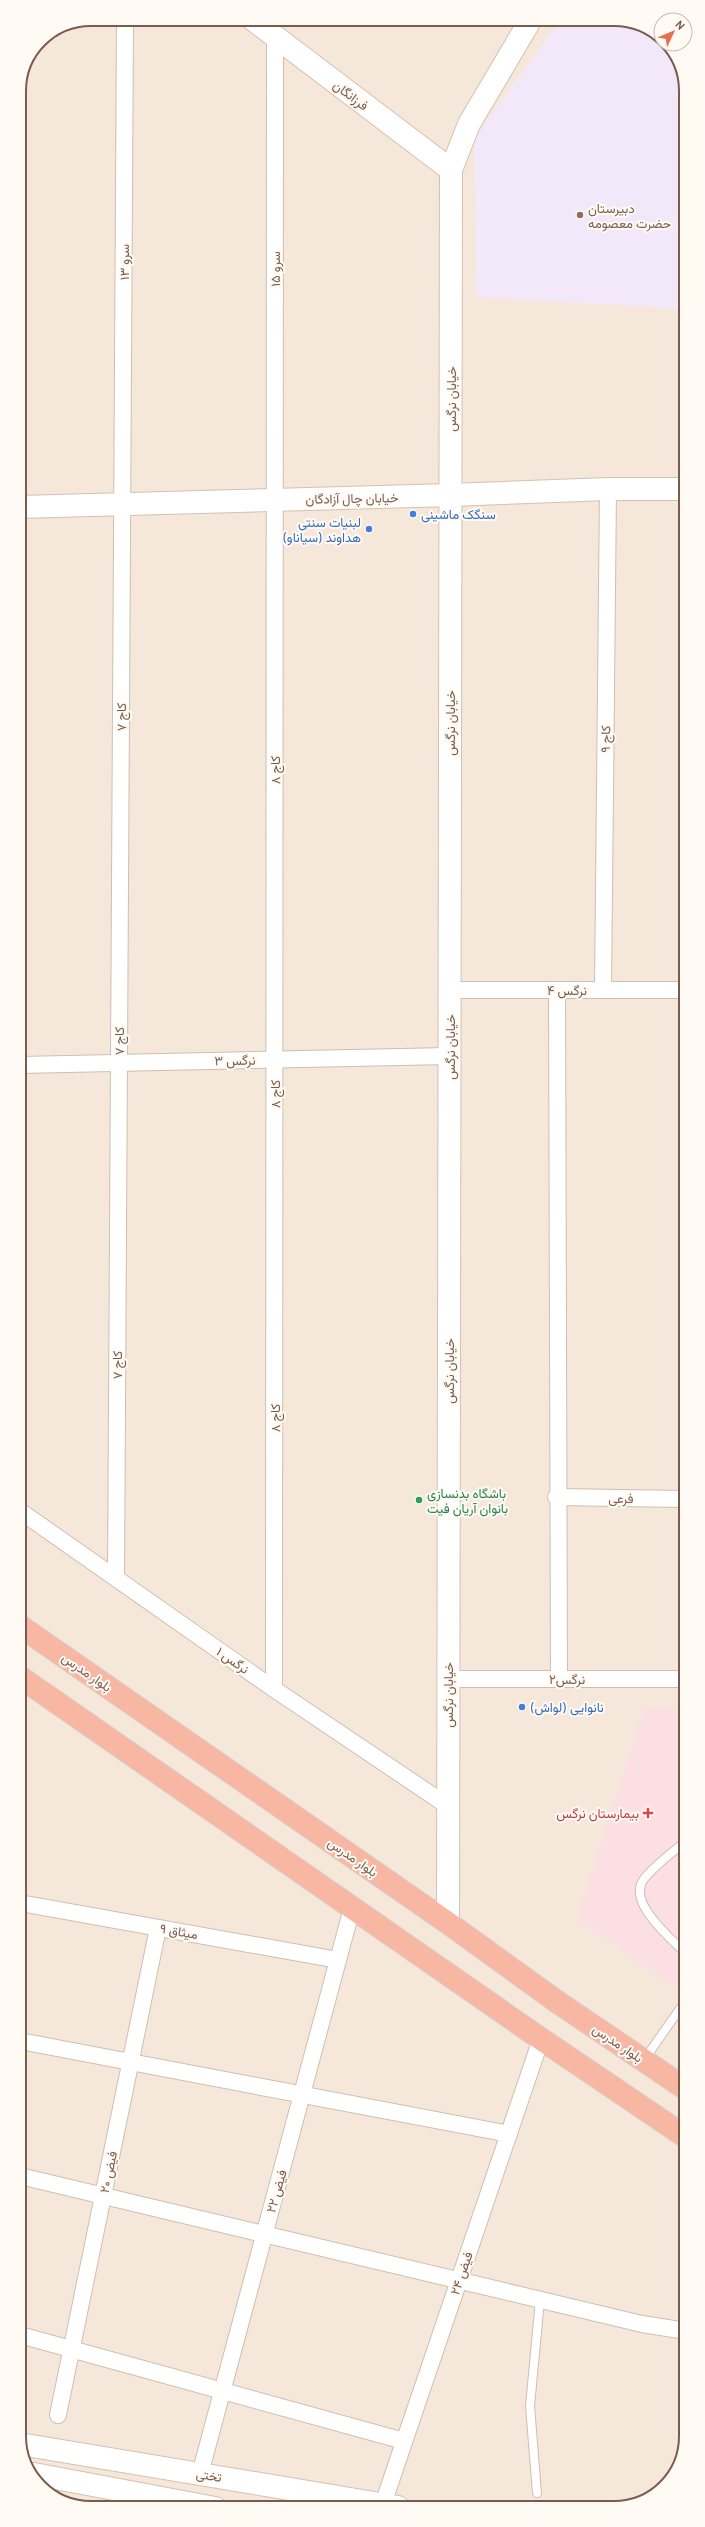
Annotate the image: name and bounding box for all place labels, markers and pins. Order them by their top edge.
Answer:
place label: دبیرستان حضرت معصومه [588,202,672,233]
marker: دبیرستان حضرت معصومه [575,210,585,220]
place label: سنگک ماشینی [421,508,496,524]
marker: سنگک ماشینی [408,509,418,519]
place label: لبنیات سنتی هداوند (سیاناو) [282,516,361,547]
marker: لبنیات سنتی هداوند (سیاناو) [364,524,374,534]
place label: باشگاه بدنسازی بانوان آریان فیت [427,1487,508,1518]
marker: باشگاه بدنسازی بانوان آریان فیت [414,1495,424,1505]
place label: نانوایی (لواش) [530,1701,604,1717]
marker: نانوایی (لواش) [517,1702,527,1712]
place label: بیمارستان نرگس [556,1807,639,1823]
marker: بیمارستان نرگس [642,1807,654,1819]

